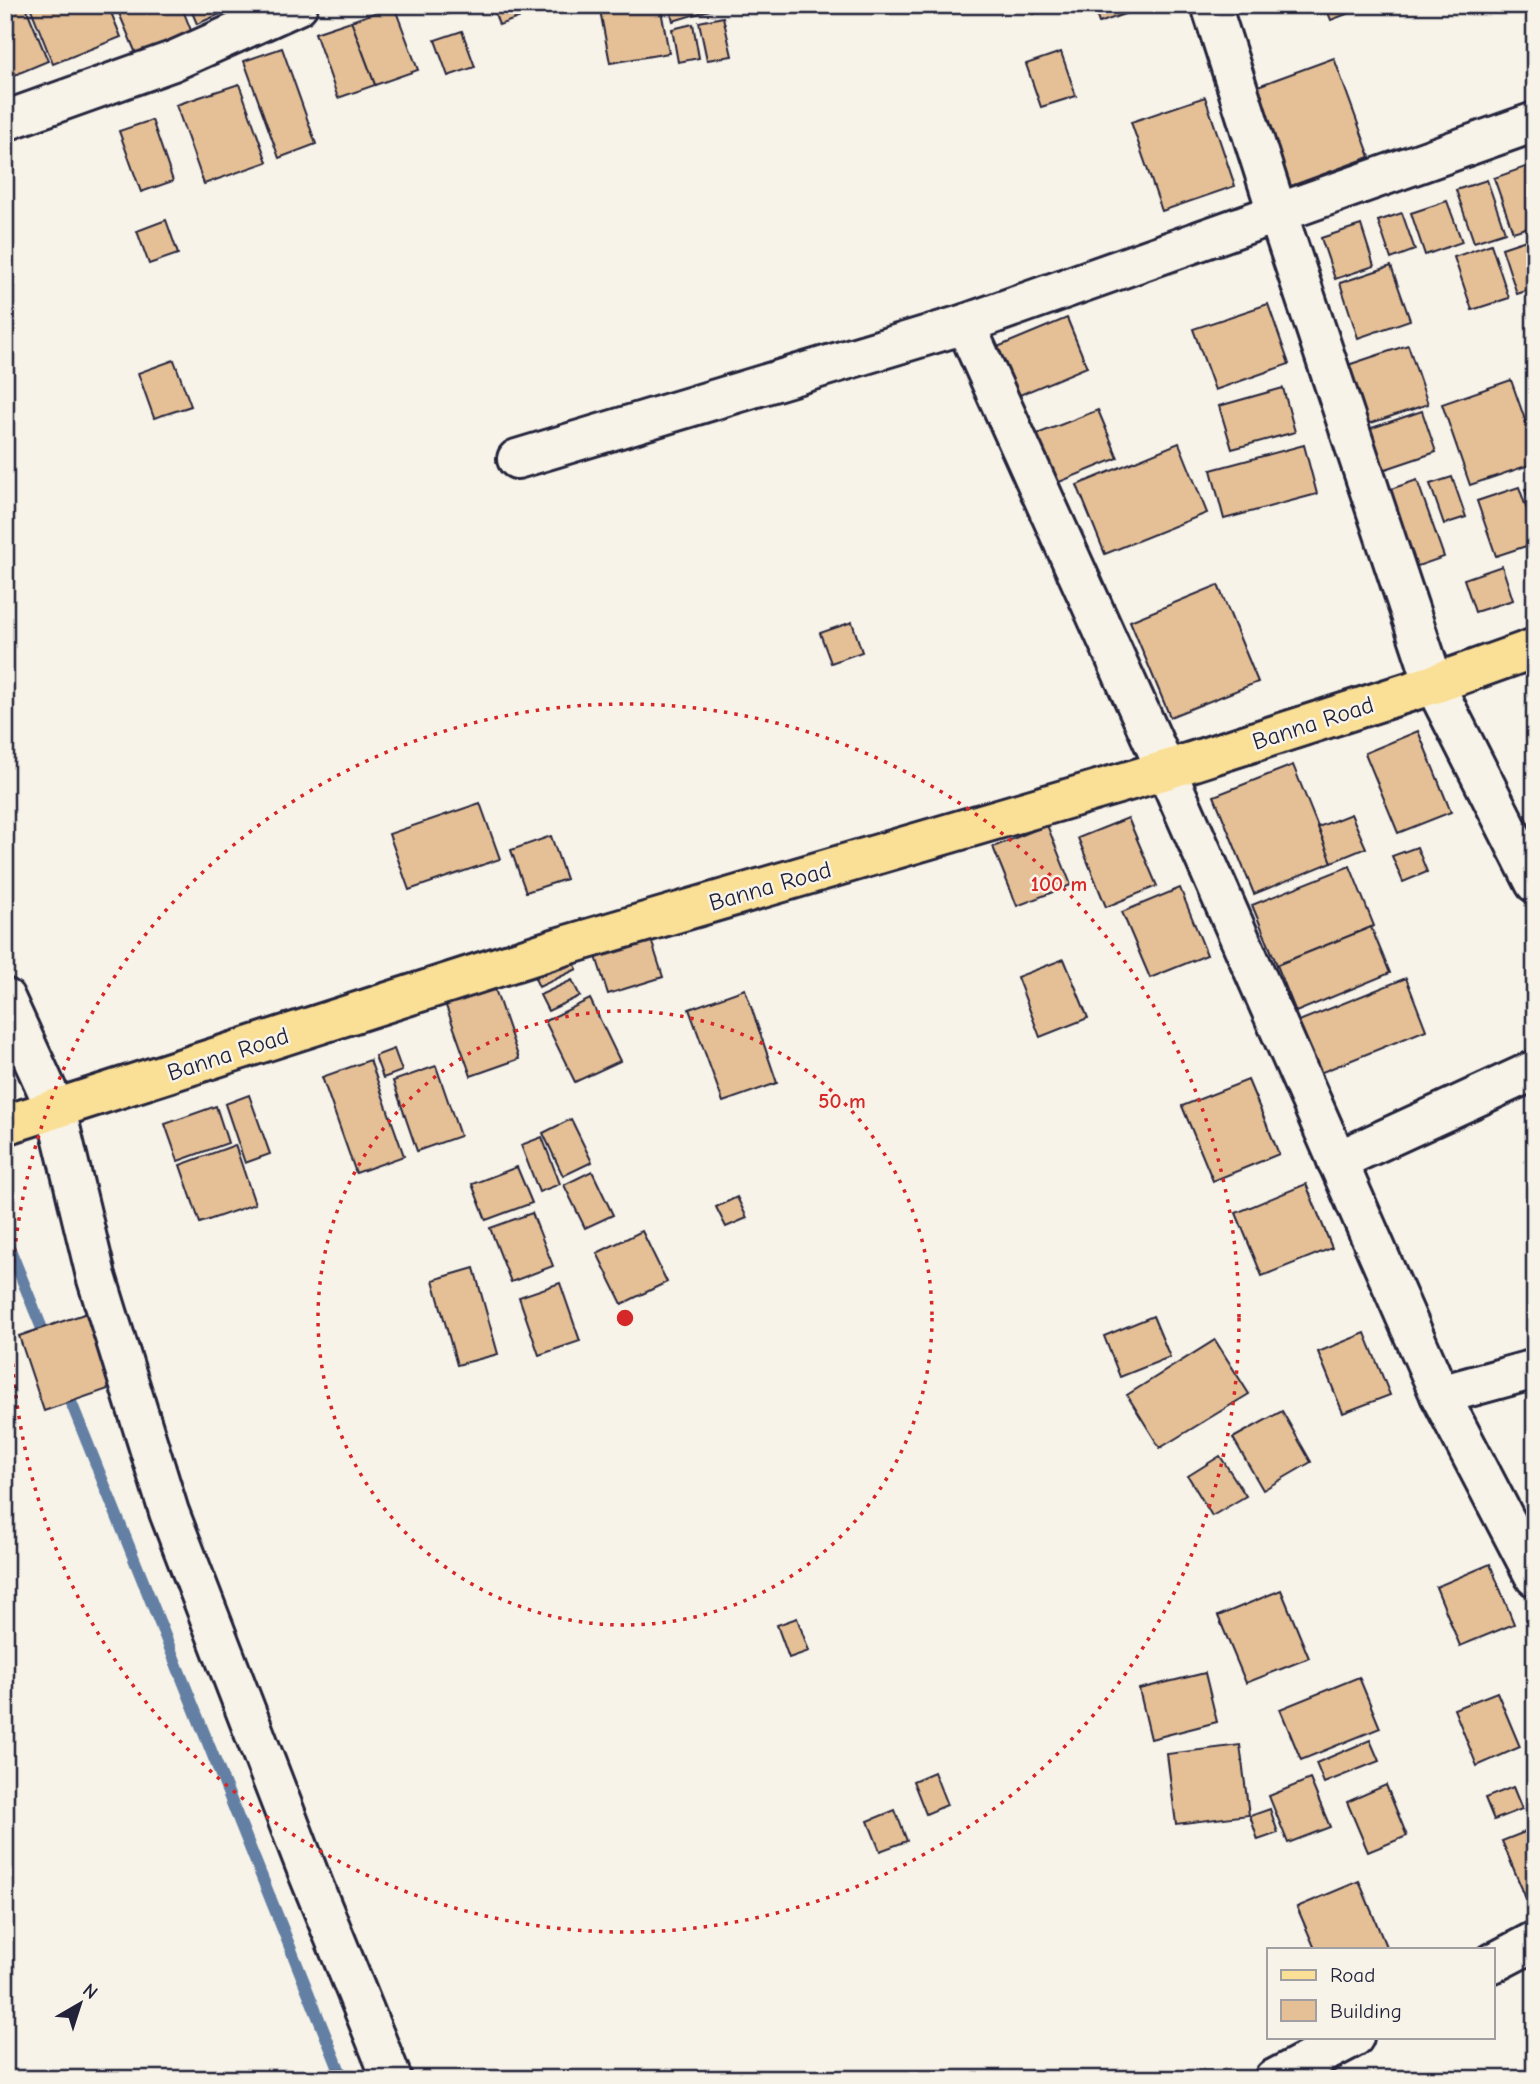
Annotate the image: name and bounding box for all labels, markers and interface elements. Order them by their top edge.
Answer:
street label: Banna Road [1249,690,1377,756]
street label: Banna Road [706,855,834,917]
text: 100 m [1031,872,1087,896]
street label: Banna Road [164,1021,292,1087]
text: 50 m [818,1089,866,1113]
centre of rings [613,1306,637,1330]
legend [1267,1948,1494,2038]
text: Road [1330,1963,1375,1987]
north arrow [46,1968,116,2038]
text: N [78,1979,102,2004]
text: Building [1330,1999,1402,2023]

